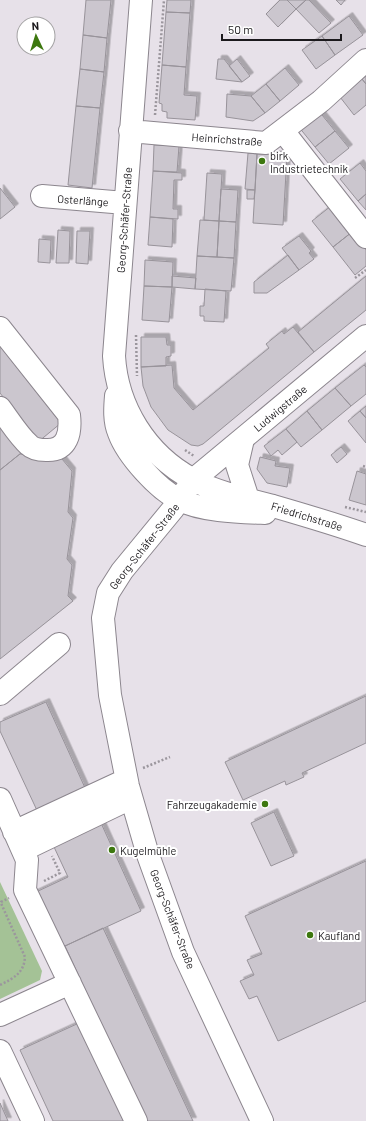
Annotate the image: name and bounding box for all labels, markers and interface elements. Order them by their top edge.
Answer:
north arrow [16,16,56,56]
scale bar [222,16,341,42]
text: N [31,19,39,32]
text: 50 m [228,22,253,36]
street label: Heinrichstraße [191,130,263,148]
place label: birk Industrietechnik [270,149,349,175]
marker: birk Industrietechnik [257,156,267,166]
street label: Georg-Schäfer-Straße [114,167,134,273]
street label: Osterlänge [57,192,109,208]
street label: Ludwigstraße [251,382,309,434]
street label: Friedrichstraße [270,499,344,533]
street label: Georg-Schäfer-Straße [106,500,182,592]
place label: Fahrzeugakademie [167,798,257,811]
marker: Fahrzeugakademie [260,799,270,809]
place label: Kugelmühle [120,844,176,857]
marker: Kugelmühle [107,845,117,855]
street label: Georg-Schäfer-Straße [148,867,198,971]
place label: Kaufland [318,929,360,942]
marker: Kaufland [305,930,315,940]

